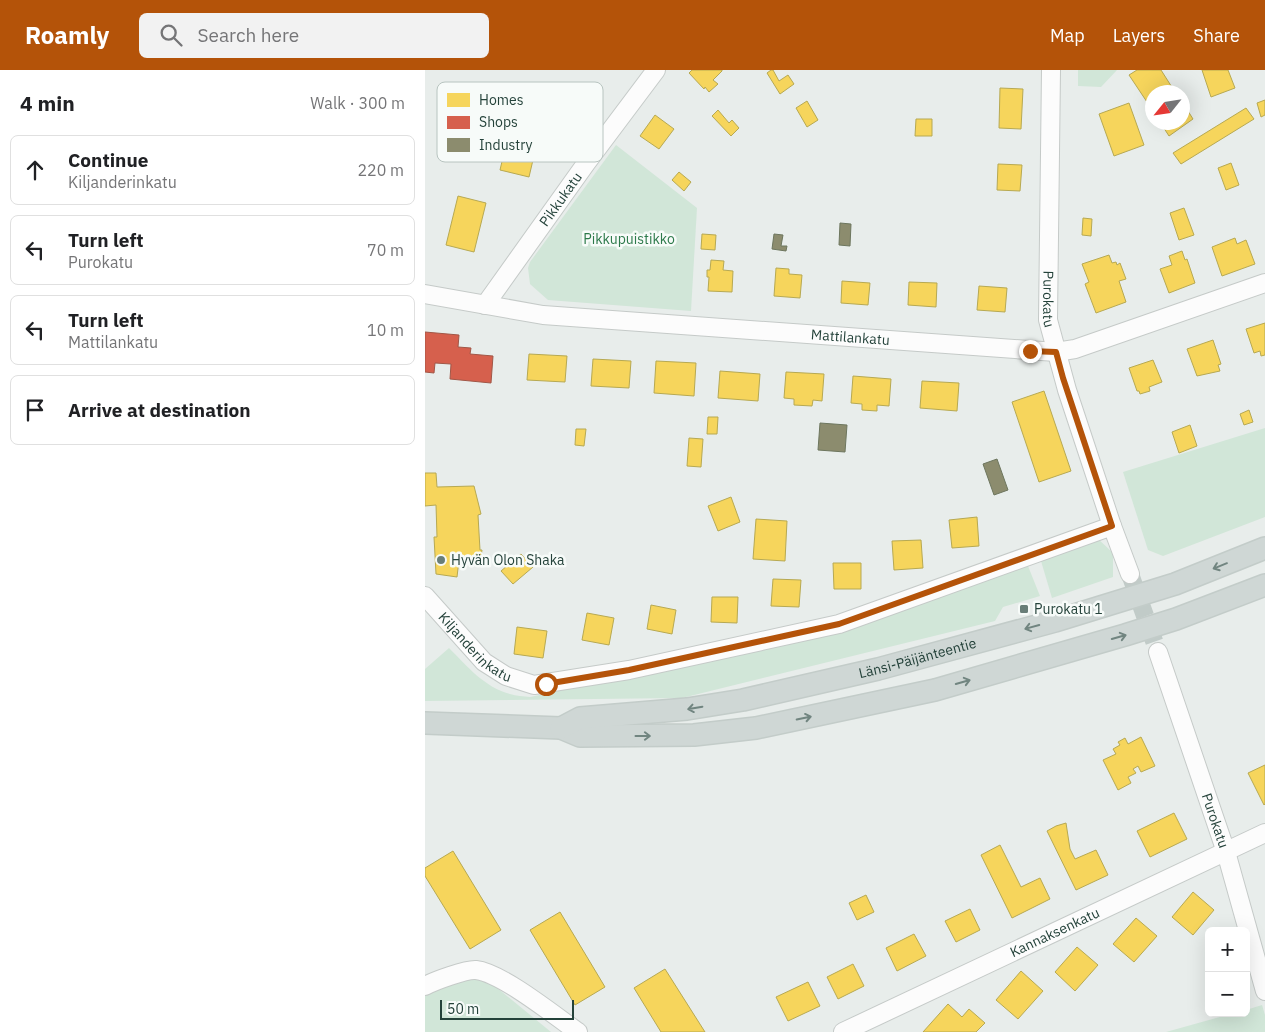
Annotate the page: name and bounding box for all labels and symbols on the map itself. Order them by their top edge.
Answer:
legend [437,82,603,162]
north arrow [1145,85,1190,130]
text: Homes [479,91,524,109]
text: Shops [479,113,518,131]
text: Industry [479,136,533,154]
street label: Pikkukatu [535,169,586,230]
park label: Pikkupuistikko [583,230,675,248]
street label: Purokatu [1039,270,1059,330]
street label: Mattilankatu [810,325,890,349]
route end [1019,340,1042,363]
place label: Hyvän Olon Shaka [451,551,565,569]
marker: Hyvän Olon Shaka [435,554,447,566]
one-way arrow [1213,562,1228,571]
place label: Purokatu 1 [1034,600,1103,618]
marker: Purokatu 1 [1018,603,1030,615]
street label: Kiljanderinkatu [435,608,514,686]
one-way arrow [1024,623,1040,632]
one-way arrow [1111,632,1127,641]
street label: Länsi-Päijänteentie [857,634,979,682]
route start [535,673,558,696]
one-way arrow [954,677,970,687]
one-way arrow [688,703,704,713]
one-way arrow [796,713,812,722]
one-way arrow [635,731,651,741]
street label: Purokatu [1198,791,1233,850]
street label: Kannaksenkatu [1007,903,1102,961]
scale bar [440,997,574,1020]

